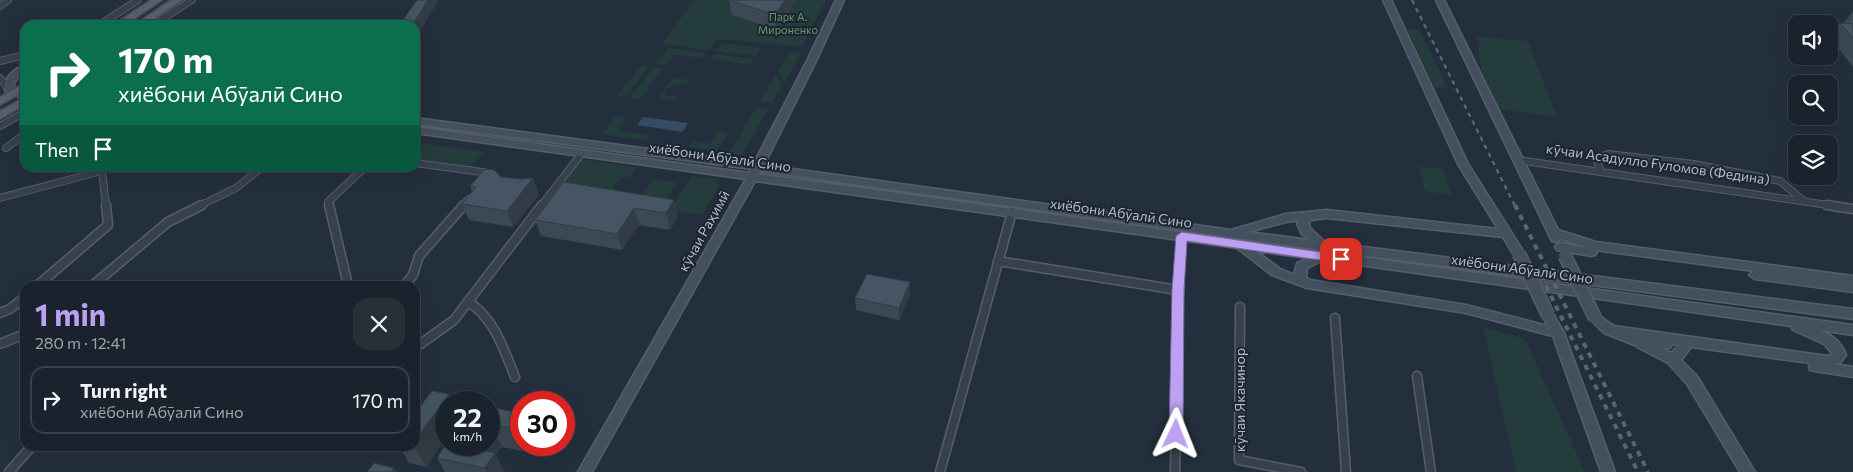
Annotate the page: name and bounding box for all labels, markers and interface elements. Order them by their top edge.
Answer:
park label: Парк А. Мироненко [758,10,819,36]
map controls [1788,15,1838,185]
button: sound [1788,15,1838,65]
text: 170 m [118,37,213,80]
icon: right [35,40,100,105]
button: search [1788,75,1838,125]
text: хиёбони Абӯалӣ Сино [118,80,343,107]
icon: arrive [89,135,117,163]
button: layers [1788,135,1838,185]
text: Then [35,138,79,161]
street label: хиёбони Абӯалӣ Сино [648,138,792,175]
street label: кӯчаи Асадулло Ғуломов (Федина) [1545,139,1771,188]
street label: кӯчаи Раҳимӣ [674,187,733,274]
street label: хиёбони Абӯалӣ Сино [1049,194,1193,231]
pin [1320,238,1362,280]
icon: arrive [1327,245,1355,273]
street label: хиёбони Абӯалӣ Сино [1450,250,1594,287]
text: 1 min [35,295,106,332]
button: close [353,298,405,350]
text: 280 m · 12:41 [35,333,126,352]
street label: кӯчаи Якачинор [1231,348,1248,452]
text: Turn right [80,379,167,402]
icon: right [37,386,65,414]
text: 170 m [352,389,403,412]
speed limit sign: 30 [510,391,575,456]
text: хиёбони Абӯалӣ Сино [80,402,244,421]
text: 22 [453,402,482,432]
position arrow [1149,407,1201,459]
text: km/h [453,429,482,443]

